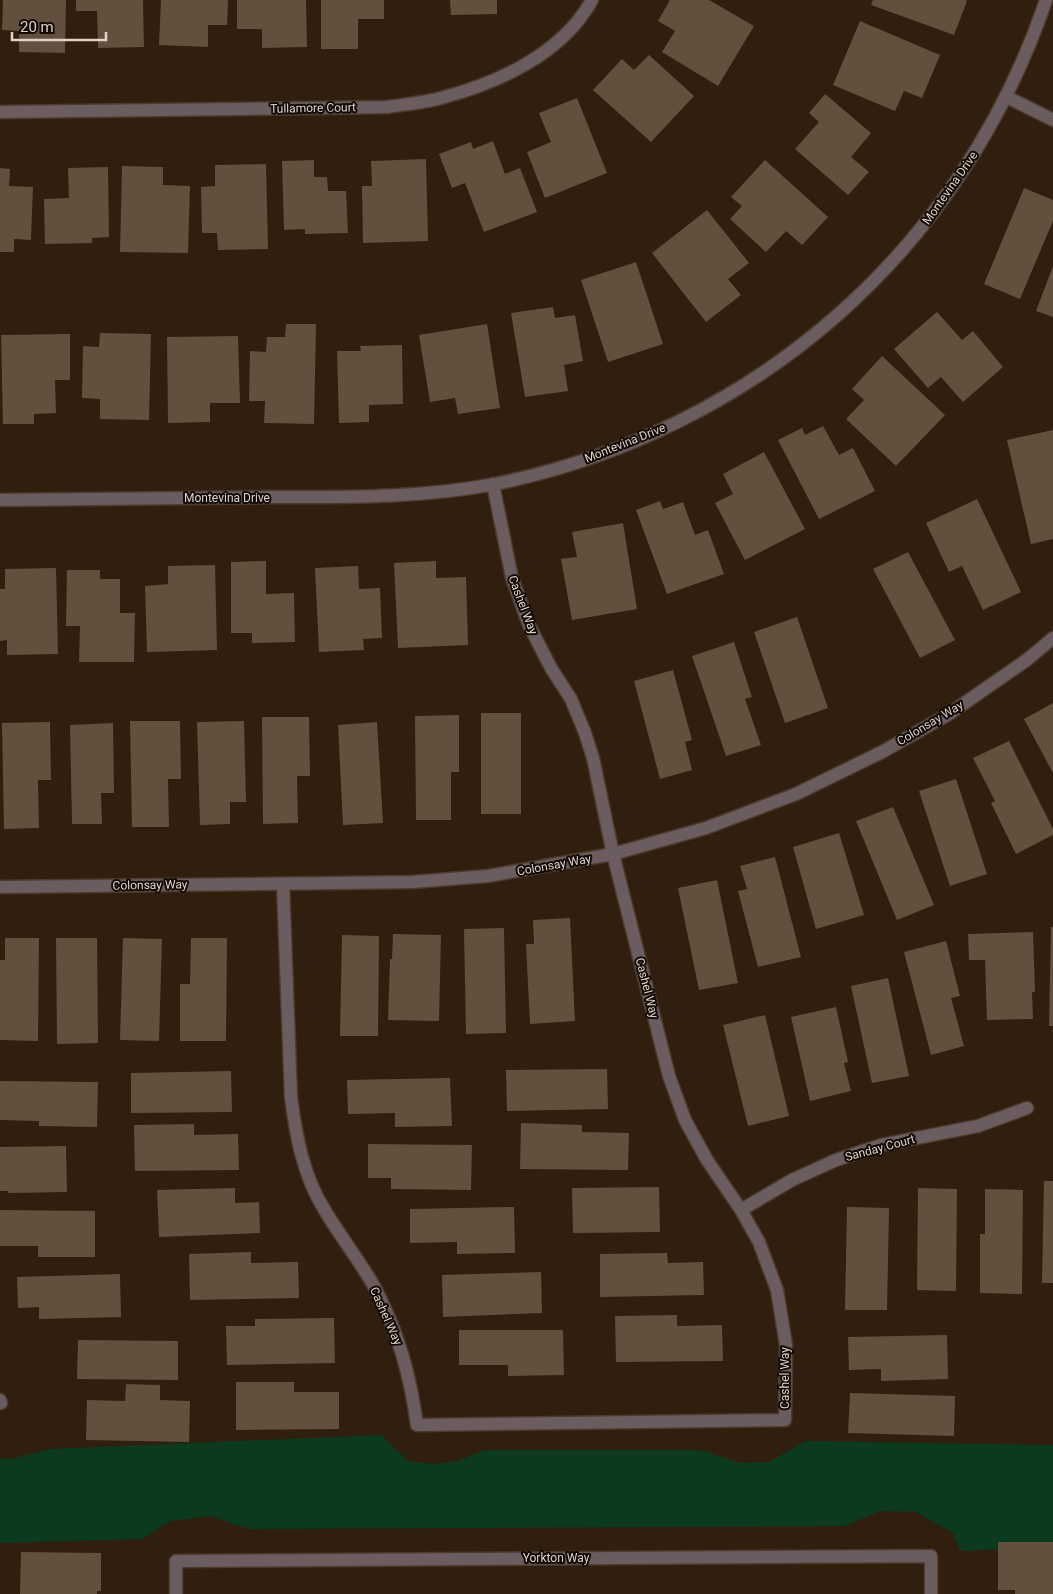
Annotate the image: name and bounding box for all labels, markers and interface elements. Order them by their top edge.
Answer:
scale bar [12,10,106,42]
text: 20 m [20,18,54,36]
street label: Tullamore Court [270,100,356,116]
street label: Montevina Drive [920,149,980,227]
street label: Montevina Drive [583,420,667,466]
street label: Montevina Drive [184,491,270,505]
street label: Cashel Way [505,574,541,637]
street label: Colonsay Way [894,698,966,748]
street label: Colonsay Way [516,852,592,878]
street label: Colonsay Way [112,877,188,893]
street label: Cashel Way [633,956,661,1020]
street label: Sanday Court [844,1132,917,1164]
street label: Cashel Way [367,1285,405,1347]
street label: Cashel Way [778,1347,792,1409]
street label: Yorkton Way [523,1551,590,1565]

